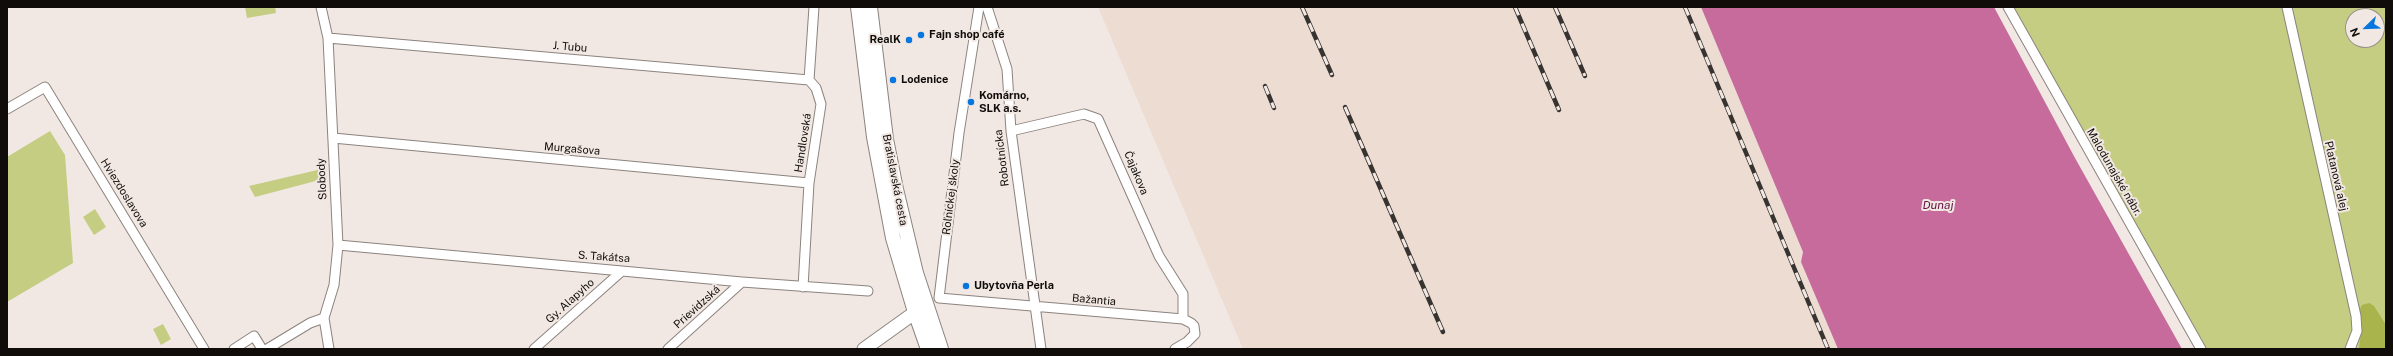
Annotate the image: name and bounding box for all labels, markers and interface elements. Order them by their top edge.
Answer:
north arrow [2345,8,2385,48]
text: N [2348,26,2362,39]
place label: Fajn shop café [929,28,1005,42]
marker: Fajn shop café [916,30,926,40]
place label: RealK [870,33,901,47]
marker: RealK [904,35,914,45]
street label: J. Tubu [552,39,588,55]
place label: Lodenice [901,73,948,87]
marker: Lodenice [888,75,898,85]
place label: Komárno, SLK a.s. [979,89,1029,115]
marker: Komárno, SLK a.s. [966,97,976,107]
street label: Handlovská [792,112,814,174]
street label: Malodunajské nábr. [2084,126,2144,218]
street label: Robotnícka [992,129,1012,187]
street label: Bratislavská cesta [880,133,910,227]
street label: Murgašova [543,140,601,158]
street label: Platanová alej [2322,140,2350,212]
street label: Čajakova [1121,149,1151,197]
street label: Hviezdoslavova [98,156,150,230]
street label: Slobody [314,158,330,200]
street label: Roľníckej školy [940,158,962,236]
water label: Dunaj [1922,198,1954,212]
street label: S. Takátsa [578,249,630,265]
street label: Gy. Alapyho [543,276,597,326]
place label: Ubytovňa Perla [974,279,1054,293]
marker: Ubytovňa Perla [961,281,971,291]
street label: Prievidzská [671,283,723,331]
street label: Bažantia [1071,292,1117,308]

